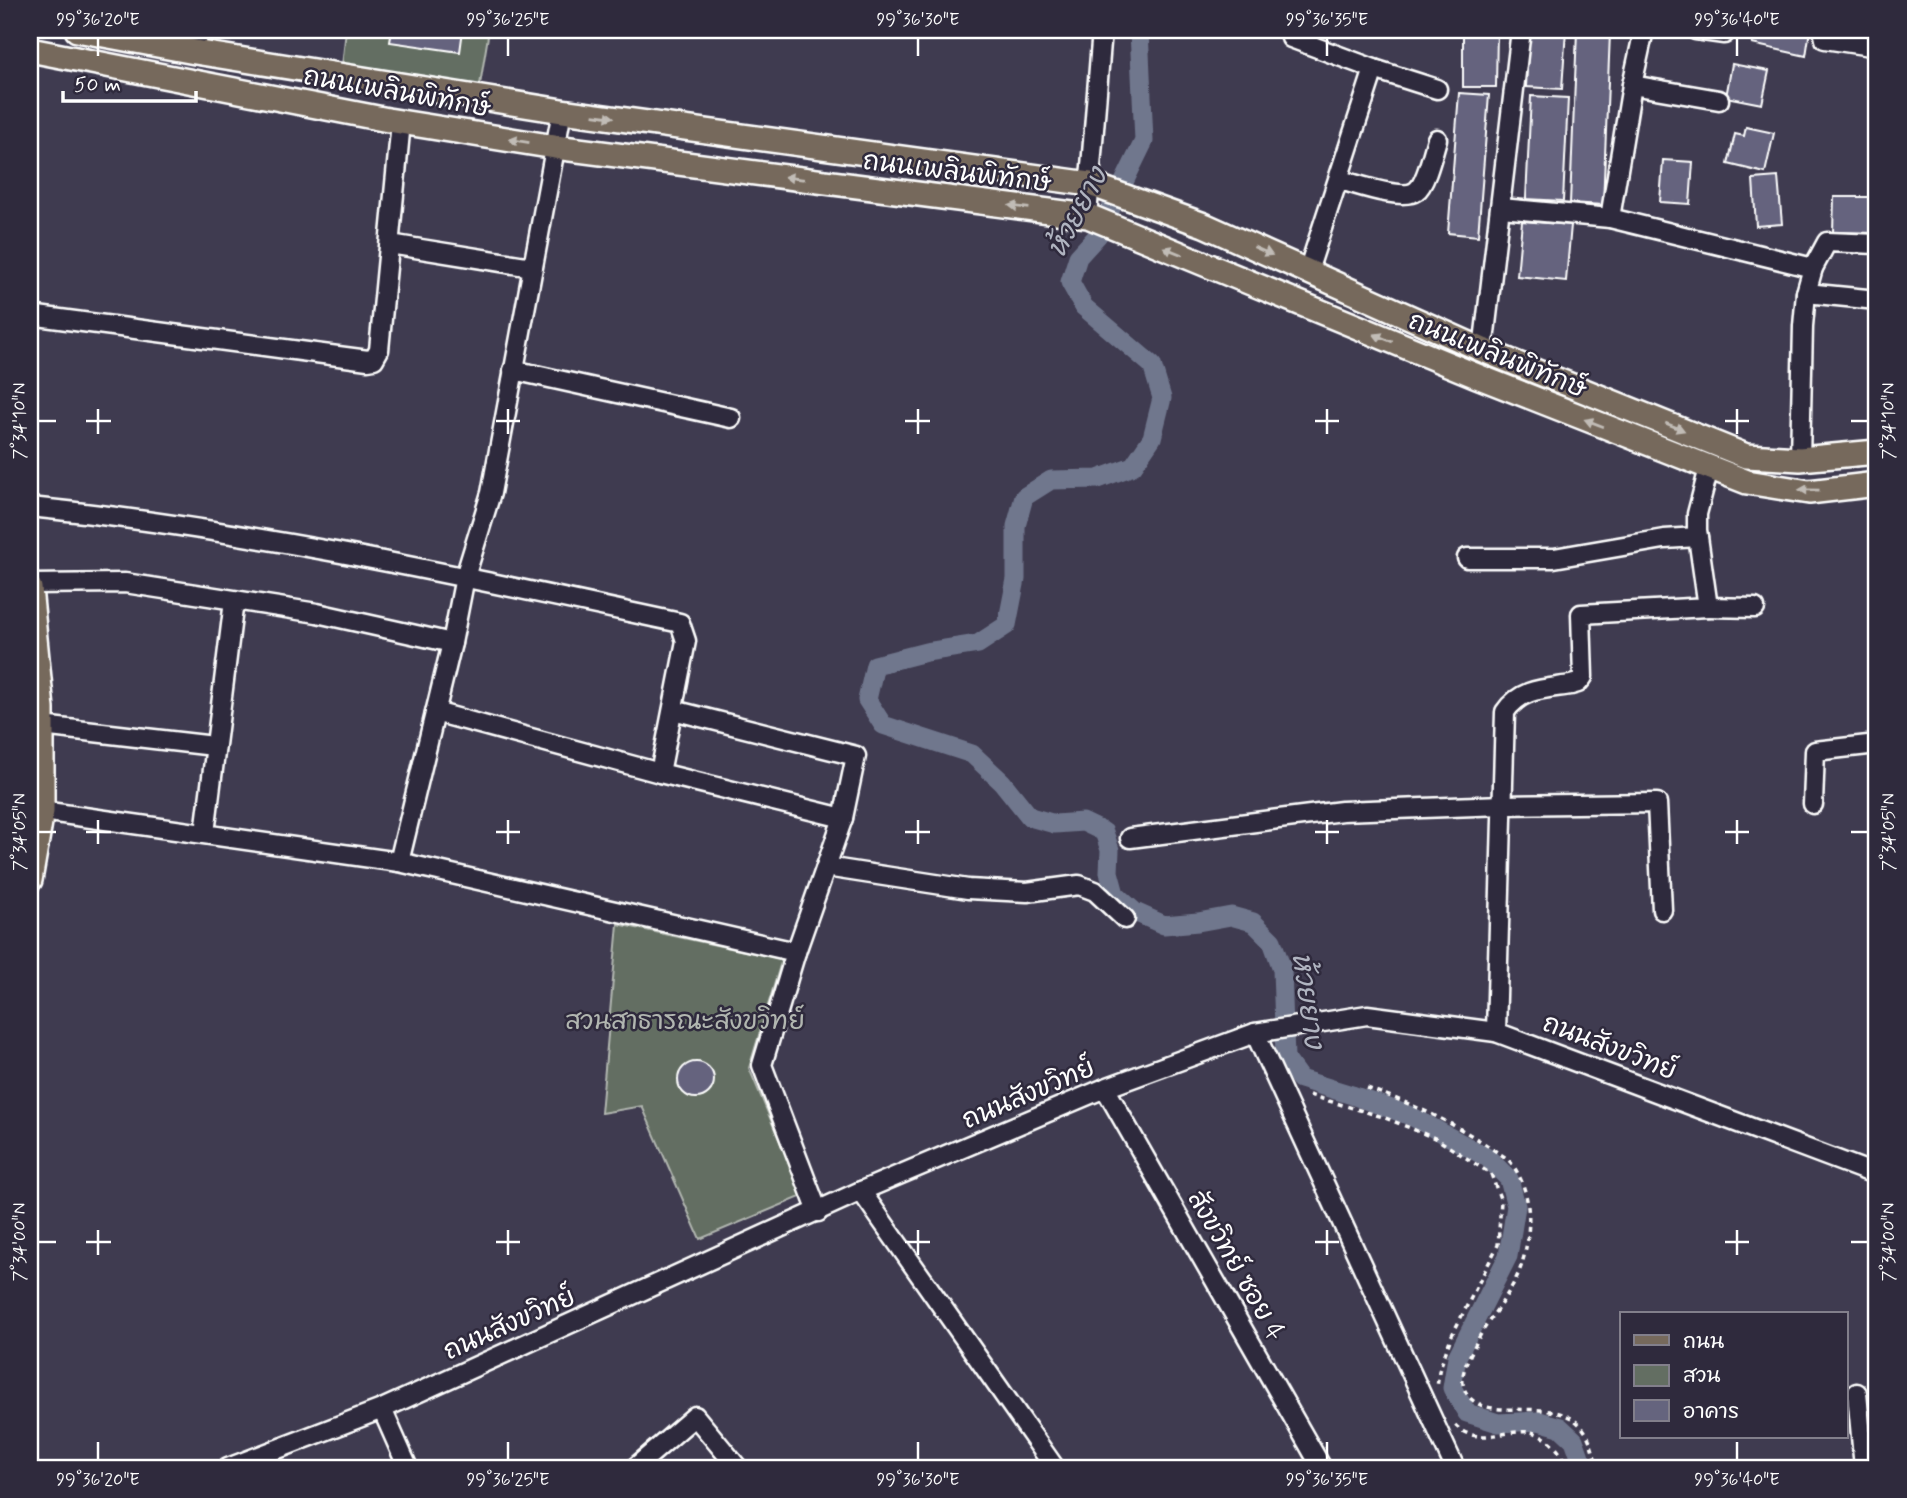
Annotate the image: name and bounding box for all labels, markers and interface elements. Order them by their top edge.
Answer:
text: 99°36'20"E [56,8,140,32]
text: 99°36'25"E [466,8,550,32]
text: 99°36'30"E [876,8,960,32]
text: 99°36'35"E [1286,8,1368,32]
text: 99°36'40"E [1694,8,1780,32]
street label: ถนนเพลินพิทักษ์ [300,59,494,126]
scale bar [63,60,196,104]
text: 50 m [74,71,121,99]
one-way arrow [593,111,615,122]
one-way arrow [508,135,530,146]
street label: ถนนเพลินพิทักษ์ [861,144,1054,201]
water label: ห้วยยาง [1038,159,1119,264]
one-way arrow [782,172,804,183]
one-way arrow [1008,202,1030,213]
one-way arrow [1162,245,1183,256]
one-way arrow [1253,246,1274,257]
street label: ถนนเพลินพิทักษ์ [1403,304,1592,407]
one-way arrow [1372,332,1393,343]
text: 7°34'10"N [8,383,32,459]
text: 7°34'10"N [1877,383,1901,459]
one-way arrow [1583,417,1604,428]
one-way arrow [1665,422,1686,433]
one-way arrow [1798,484,1820,496]
text: 7°34'05"N [8,793,32,871]
text: 7°34'05"N [1877,793,1901,871]
water label: ห้วยยาง [1281,950,1333,1054]
park label: สวนสาธารณะสังขวิทย์ [565,1004,805,1039]
street label: ถนนสังขวิทย์ [1537,1006,1682,1089]
street label: ถนนสังขวิทย์ [957,1051,1100,1138]
street label: สังขวิทย์ ซอย 4 [1179,1184,1293,1347]
text: 7°34'00"N [8,1203,32,1281]
text: 7°34'00"N [1877,1203,1901,1281]
street label: ถนนสังขวิทย์ [438,1280,581,1369]
legend [1620,1312,1848,1438]
text: ถนน [1683,1328,1724,1356]
text: สวน [1683,1362,1720,1390]
text: อาคาร [1683,1398,1739,1426]
text: 99°36'20"E [56,1468,140,1492]
text: 99°36'25"E [466,1468,550,1492]
text: 99°36'30"E [876,1468,960,1492]
text: 99°36'35"E [1286,1468,1368,1492]
text: 99°36'40"E [1694,1468,1780,1492]

